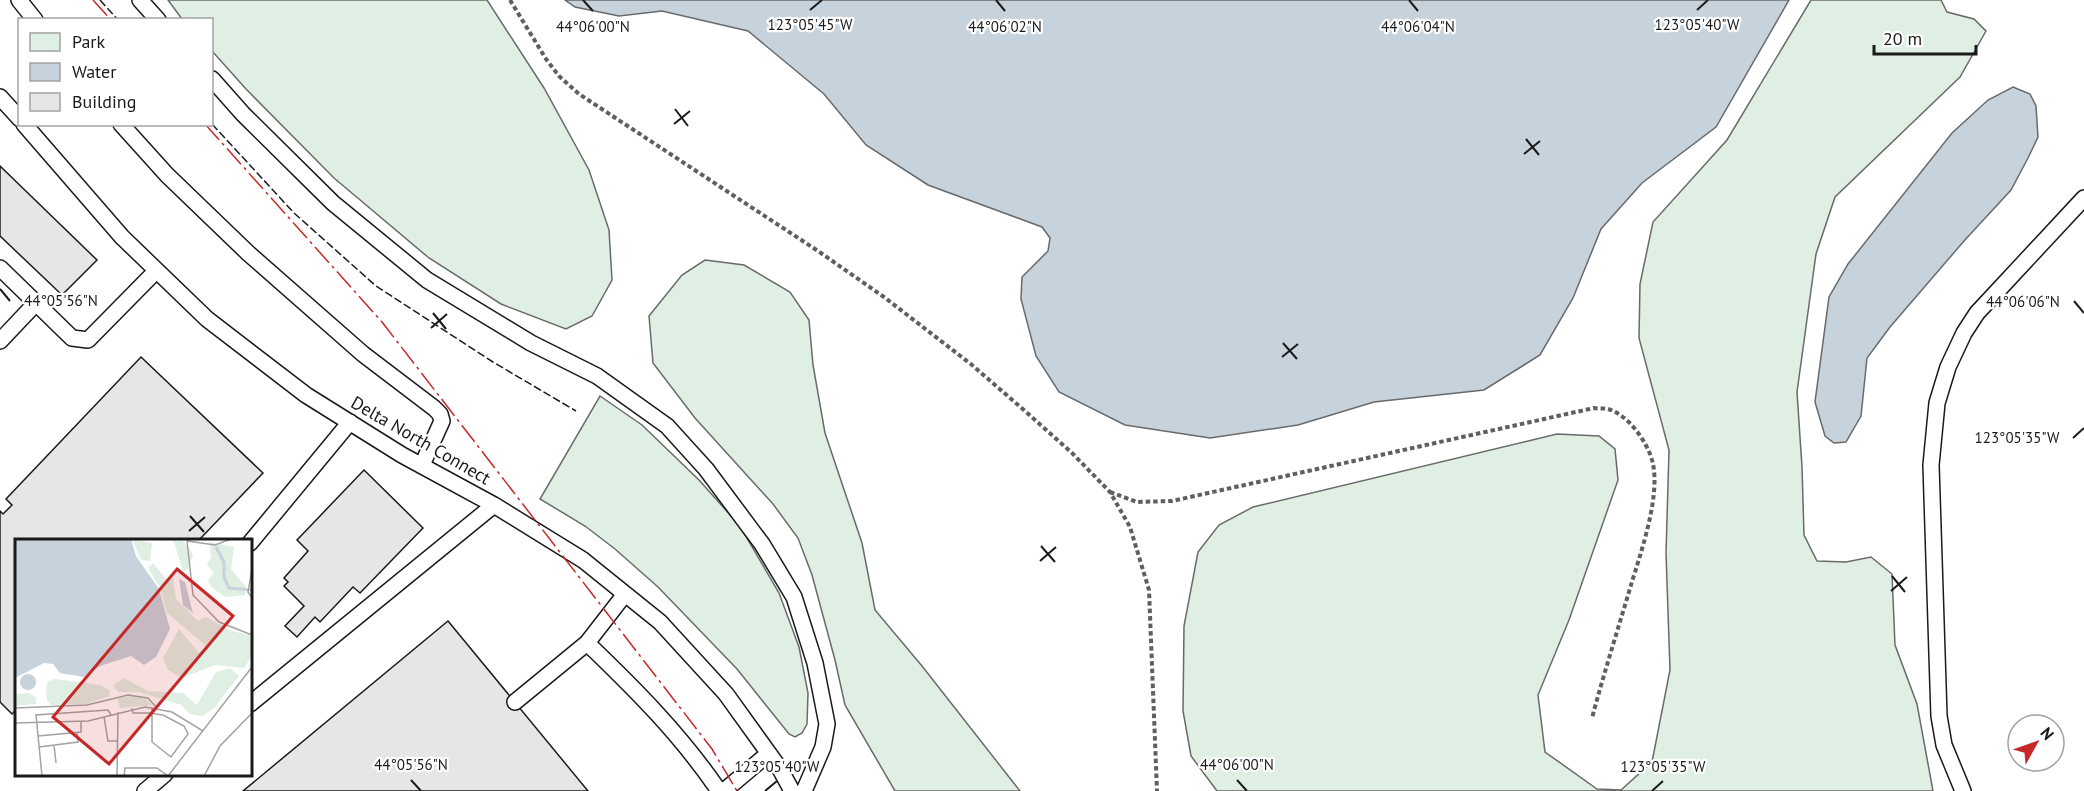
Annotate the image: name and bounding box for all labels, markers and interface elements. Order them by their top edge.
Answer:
text: 123°05'45"W [768,15,853,34]
text: 123°05'40"W [1655,15,1740,34]
text: 44°06'00"N [556,17,630,36]
text: 44°06'02"N [968,17,1042,36]
text: 44°06'04"N [1381,17,1455,36]
legend [18,18,213,126]
scale bar [1874,18,1976,56]
text: 20 m [1883,27,1922,50]
text: Park [72,30,105,53]
text: Water [72,60,116,83]
text: Building [72,90,136,113]
text: 44°05'56"N [24,291,98,310]
text: 44°06'06"N [1986,292,2060,311]
street label: Delta North Connect [347,391,495,489]
text: 123°05'35"W [1975,428,2060,447]
inset map [15,539,252,776]
north arrow [2006,713,2066,773]
text: N [2036,723,2059,744]
text: 44°05'56"N [374,755,448,774]
text: 44°06'00"N [1200,755,1274,774]
text: 123°05'40"W [735,757,820,776]
text: 123°05'35"W [1621,757,1706,776]

